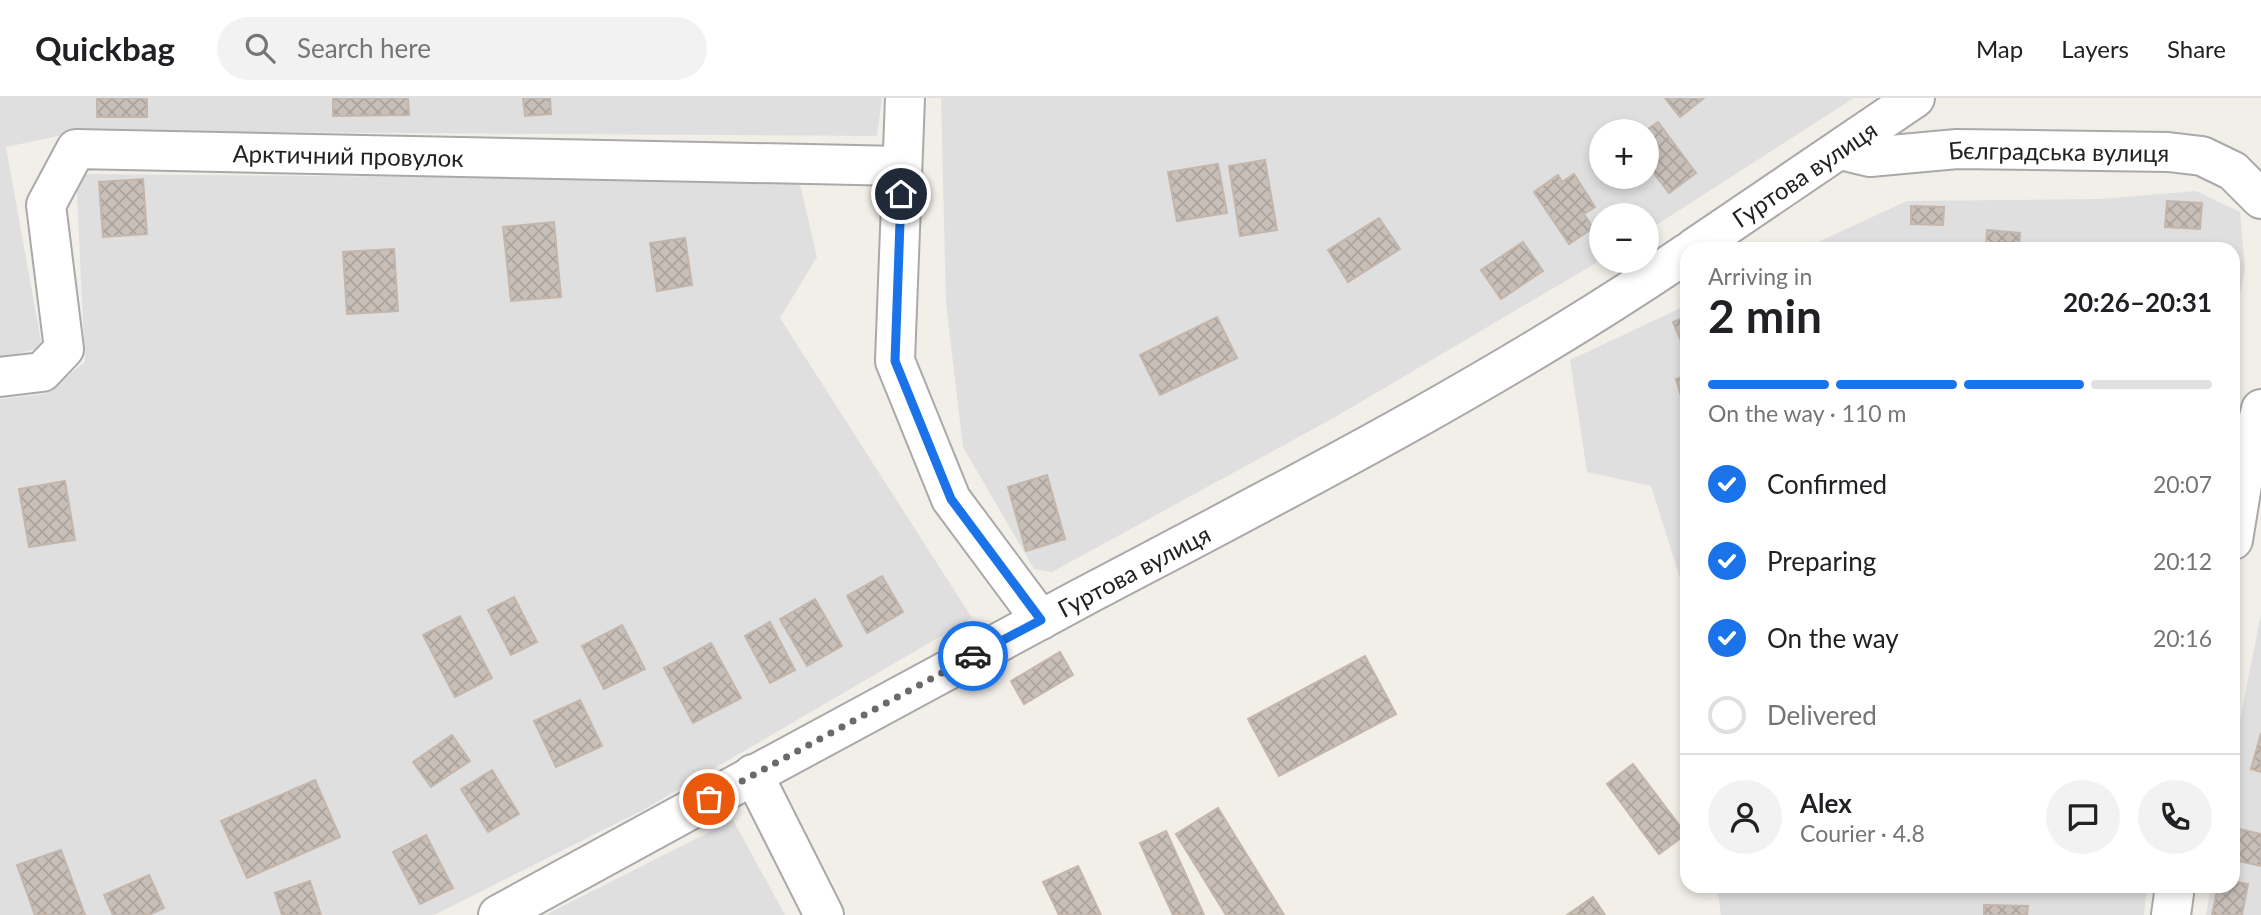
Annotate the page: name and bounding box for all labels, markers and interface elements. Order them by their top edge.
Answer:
search box [217,17,707,80]
text: Quickbag [35,28,175,68]
icon: search [241,29,279,67]
text: Search here [297,32,431,64]
text: Map [1976,34,2023,63]
text: Layers [2061,34,2129,63]
text: Share [2167,34,2226,63]
street label: Гуртова вулиця [1726,114,1882,233]
map controls [1589,119,1659,273]
button: + [1589,119,1659,189]
street label: Бєлградська вулиця [1947,134,2169,167]
street label: Арктичний провулок [232,138,465,171]
pin [871,164,931,224]
icon: home [882,175,920,213]
button: − [1589,203,1659,273]
text: Arriving in [1708,262,1812,290]
text: 20:26–20:31 [2063,286,2212,318]
text: 2 min [1708,288,1822,343]
text: On the way · 110 m [1708,399,1907,427]
icon: check [1708,465,1746,503]
text: Confirmed [1767,468,1887,500]
text: 20:07 [2153,470,2212,498]
street label: Гуртова вулиця [1052,518,1215,622]
icon: check [1708,542,1746,580]
text: Preparing [1767,545,1876,577]
text: 20:12 [2153,547,2212,575]
icon: check [1708,619,1746,657]
courier [938,621,1008,691]
text: On the way [1767,622,1899,654]
text: 20:16 [2153,624,2212,652]
icon: car [954,637,992,675]
text: Delivered [1767,699,1877,731]
pin [679,769,739,829]
icon: bag [690,780,728,818]
button: person [1708,780,1782,854]
button: chat [2046,780,2120,854]
button: phone [2138,780,2212,854]
text: Alex [1800,787,1852,819]
text: Courier · 4.8 [1800,819,1925,847]

